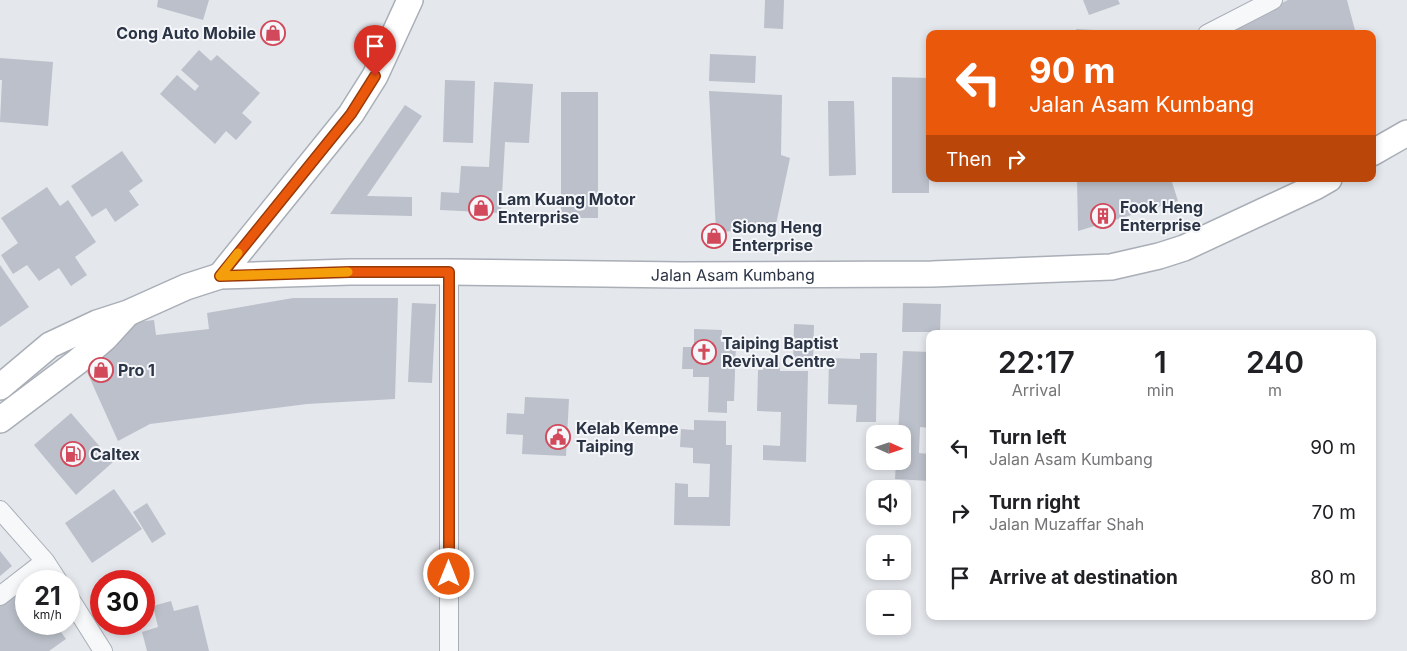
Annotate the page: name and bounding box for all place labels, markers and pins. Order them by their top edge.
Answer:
shop icon: Cong Auto Mobile [260,20,286,46]
place label: Cong Auto Mobile [116,23,256,43]
pin [354,25,396,76]
place label: Lam Kuang Motor Enterprise [498,189,636,227]
shop icon: Lam Kuang Motor Enterprise [468,195,494,221]
place label: Fook Heng Enterprise [1120,197,1203,235]
building icon: Fook Heng Enterprise [1090,203,1116,229]
place label: Siong Heng Enterprise [732,217,822,255]
shop icon: Siong Heng Enterprise [701,223,727,249]
place label: Taiping Baptist Revival Centre [722,333,839,371]
church icon: Taiping Baptist Revival Centre [691,339,717,365]
shop icon: Pro 1 [88,357,114,383]
place label: Pro 1 [118,360,155,380]
place label: Kelab Kempe Taiping [576,418,679,456]
public building icon: Kelab Kempe Taiping [545,424,571,450]
fuel station icon: Caltex [60,441,86,467]
place label: Caltex [90,444,140,464]

